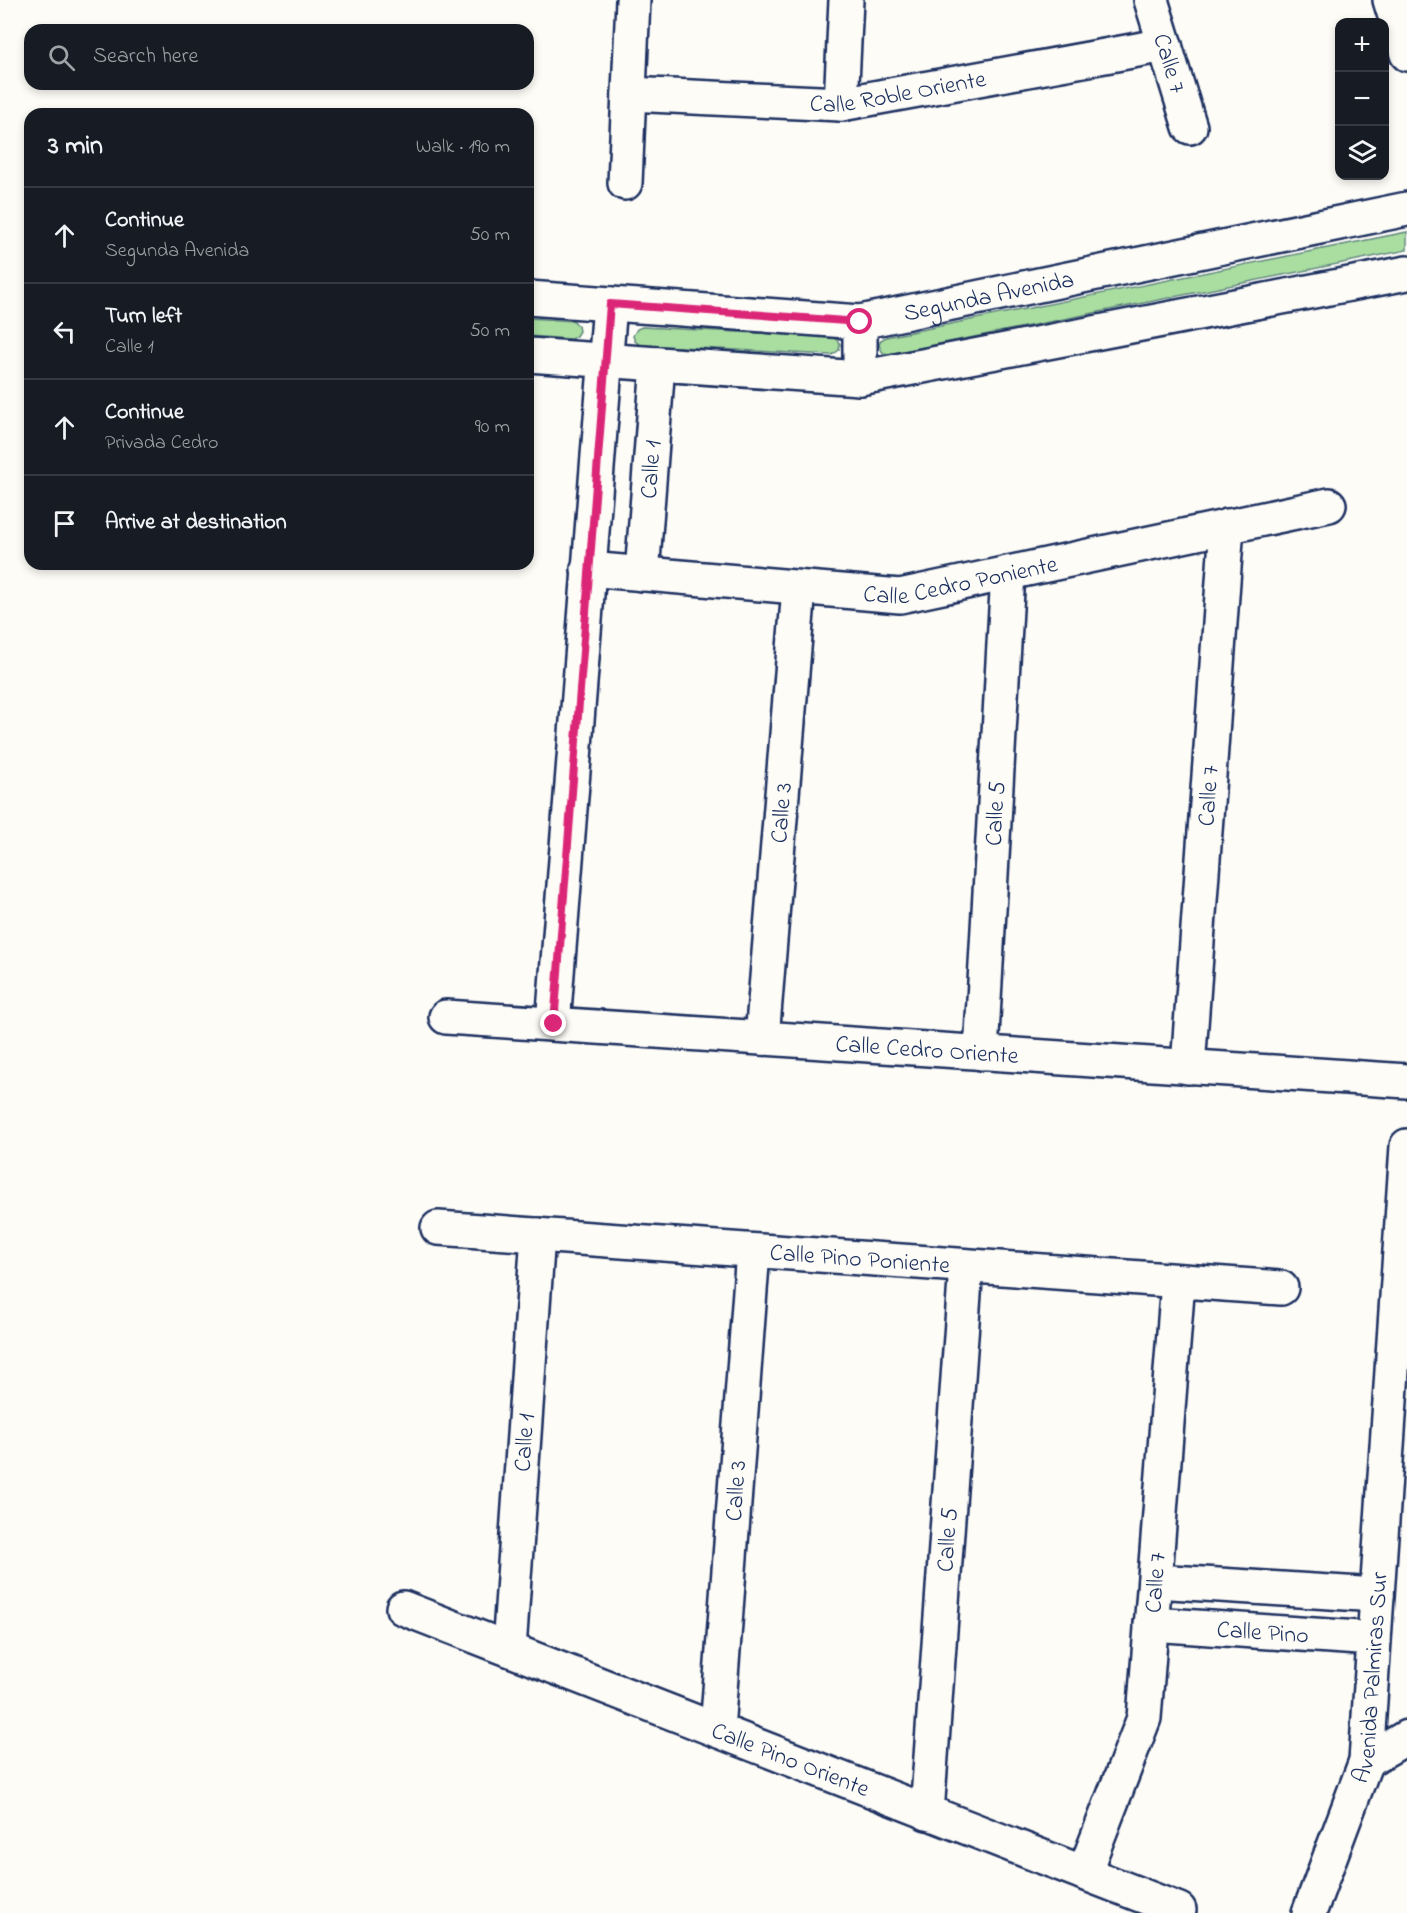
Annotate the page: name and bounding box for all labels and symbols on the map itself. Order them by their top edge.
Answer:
street label: Calle 7 [1142,30,1194,98]
street label: Calle Roble Oriente [809,63,989,124]
street label: Segunda Avenida [901,263,1077,333]
route start [846,308,872,334]
street label: Calle 1 [633,439,672,500]
street label: Calle Cedro Poniente [862,548,1061,616]
street label: Calle 7 [1190,764,1230,828]
street label: Calle 5 [978,780,1016,847]
street label: Calle 3 [763,781,803,845]
route end [540,1010,566,1036]
street label: Calle Cedro Oriente [834,1028,1020,1075]
street label: Calle Pino Poniente [768,1237,951,1284]
street label: Calle 1 [506,1412,545,1473]
street label: Calle 3 [718,1459,757,1523]
street label: Calle 5 [929,1506,969,1573]
street label: Calle 7 [1137,1551,1177,1615]
street label: Avenida Palmiras Sur [1344,1570,1399,1789]
street label: Calle Pino [1215,1613,1310,1655]
street label: Calle Pino Oriente [706,1715,874,1808]

